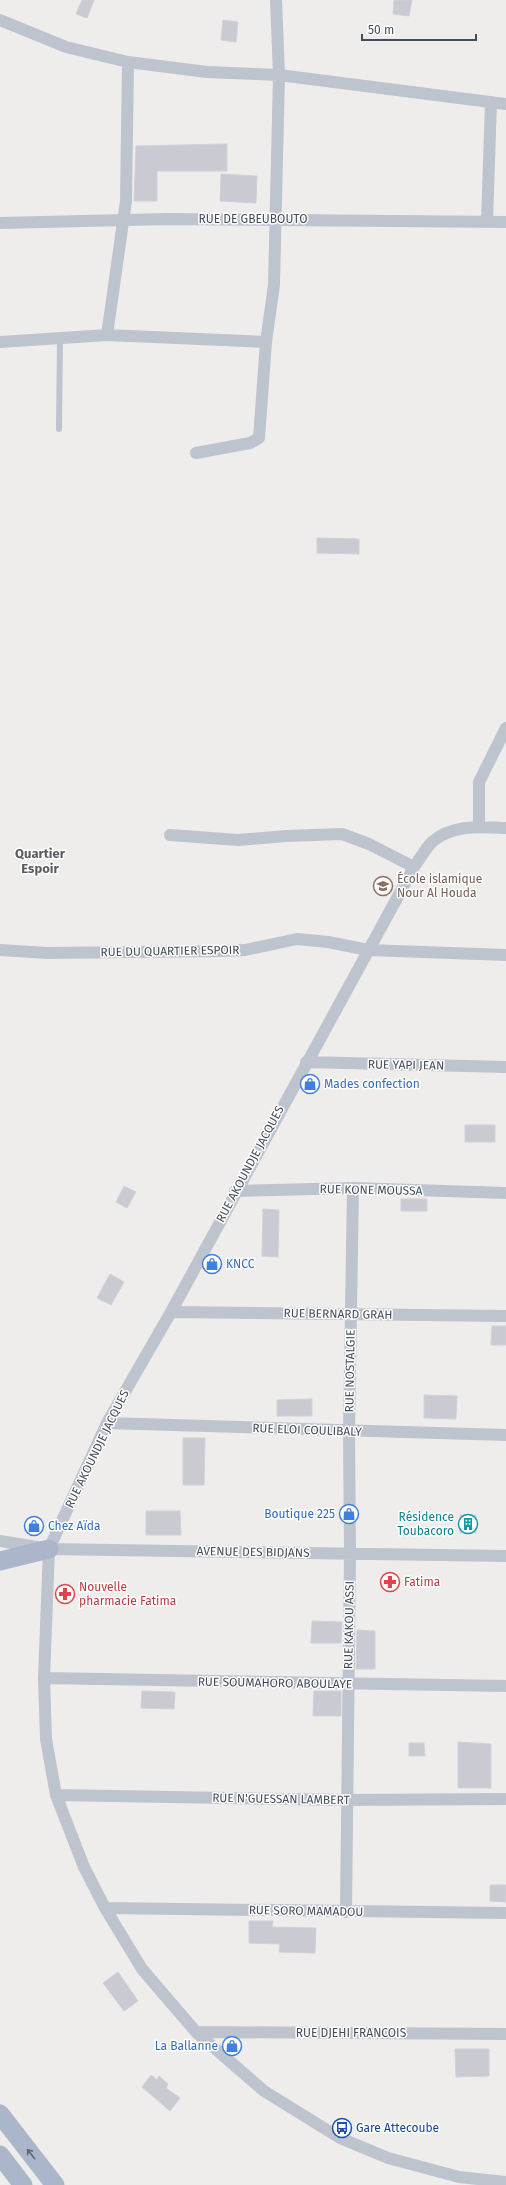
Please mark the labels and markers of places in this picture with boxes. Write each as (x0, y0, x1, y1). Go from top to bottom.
place label: École islamique Nour Al Houda (397, 871, 482, 900)
school or university icon: École islamique Nour Al Houda (372, 875, 394, 897)
shop icon: Mades confection (299, 1073, 321, 1095)
place label: Mades confection (324, 1077, 420, 1091)
shop icon: KNCC (201, 1253, 223, 1275)
place label: KNCC (226, 1257, 255, 1271)
shop icon: Boutique 225 (338, 1503, 360, 1525)
place label: Boutique 225 (264, 1507, 335, 1521)
place label: Résidence Toubacoro (397, 1510, 454, 1538)
building icon: Résidence Toubacoro (457, 1513, 479, 1535)
shop icon: Chez Aïda (23, 1515, 45, 1537)
place label: Chez Aïda (48, 1519, 100, 1533)
pharmacy icon: Fatima (379, 1571, 401, 1593)
place label: Fatima (404, 1575, 440, 1589)
place label: Nouvelle pharmacie Fatima (79, 1580, 176, 1608)
pharmacy icon: Nouvelle pharmacie Fatima (54, 1583, 76, 1605)
shop icon: La Ballanne (221, 2035, 243, 2057)
place label: La Ballanne (155, 2039, 218, 2053)
bus stop icon: Gare Attecoube (331, 2117, 353, 2139)
place label: Gare Attecoube (356, 2121, 439, 2135)

